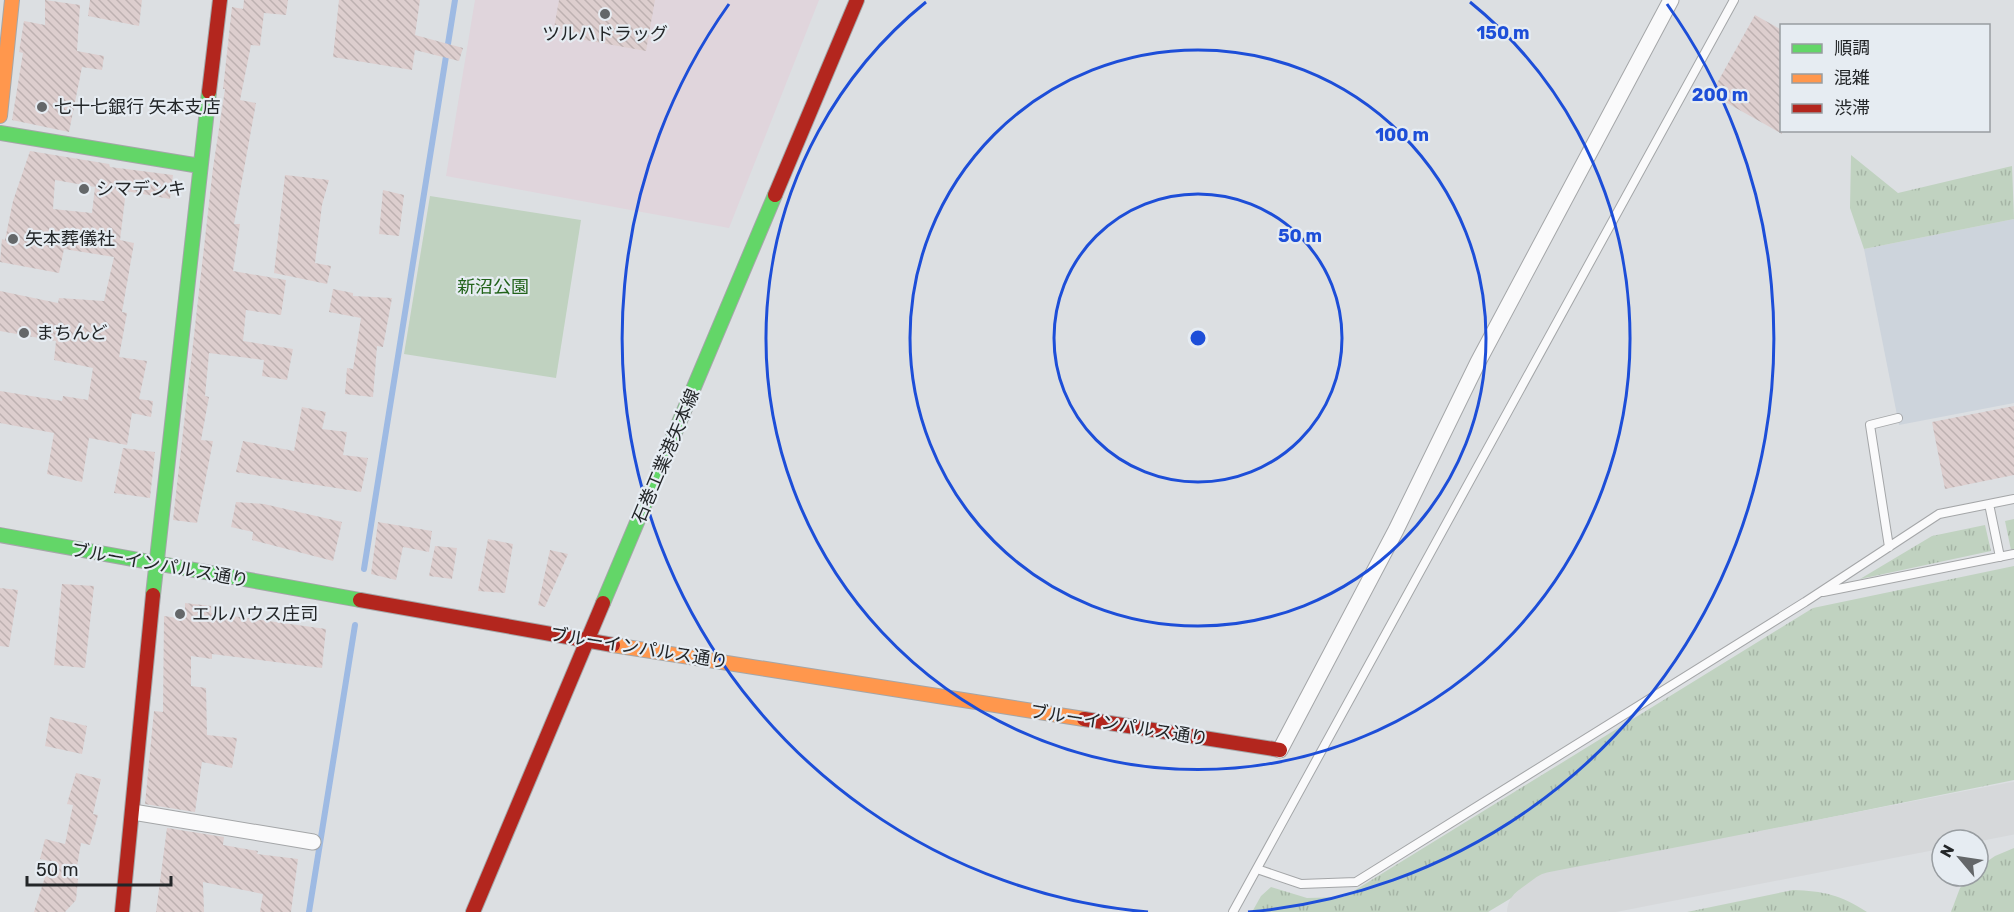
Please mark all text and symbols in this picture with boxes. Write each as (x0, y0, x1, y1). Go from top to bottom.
marker: ツルハドラッグ (598, 7, 612, 21)
text: 150 m (1476, 22, 1530, 44)
place label: ツルハドラッグ (542, 23, 668, 45)
legend (1780, 24, 1990, 132)
text: 順調 (1834, 37, 1870, 59)
text: 混雑 (1834, 67, 1870, 89)
text: 200 m (1692, 84, 1748, 106)
place label: 七十七銀行 矢本支店 (54, 96, 220, 118)
text: 渋滞 (1834, 97, 1870, 119)
marker: 七十七銀行 矢本支店 (35, 100, 49, 114)
text: 100 m (1375, 124, 1429, 146)
place label: シマデンキ (96, 178, 186, 200)
marker: シマデンキ (77, 182, 91, 196)
text: 50 m (1278, 225, 1322, 247)
place label: 矢本葬儀社 (25, 228, 115, 250)
marker: 矢本葬儀社 (6, 232, 20, 246)
park label: 新沼公園 (457, 276, 529, 298)
place label: まちんど (36, 322, 107, 344)
marker: まちんど (17, 326, 31, 340)
centre of rings (1188, 328, 1208, 348)
street label: 石巻工業港矢本線 (628, 385, 704, 527)
street label: ブルーインパルス通り (69, 539, 251, 591)
place label: エルハウス庄司 (192, 603, 318, 625)
marker: エルハウス庄司 (173, 607, 187, 621)
street label: ブルーインパルス通り (548, 623, 730, 673)
street label: ブルーインパルス通り (1028, 700, 1210, 750)
north arrow (1930, 828, 1990, 888)
text: N (1936, 841, 1958, 861)
scale bar (27, 849, 171, 887)
text: 50 m (36, 859, 79, 881)

